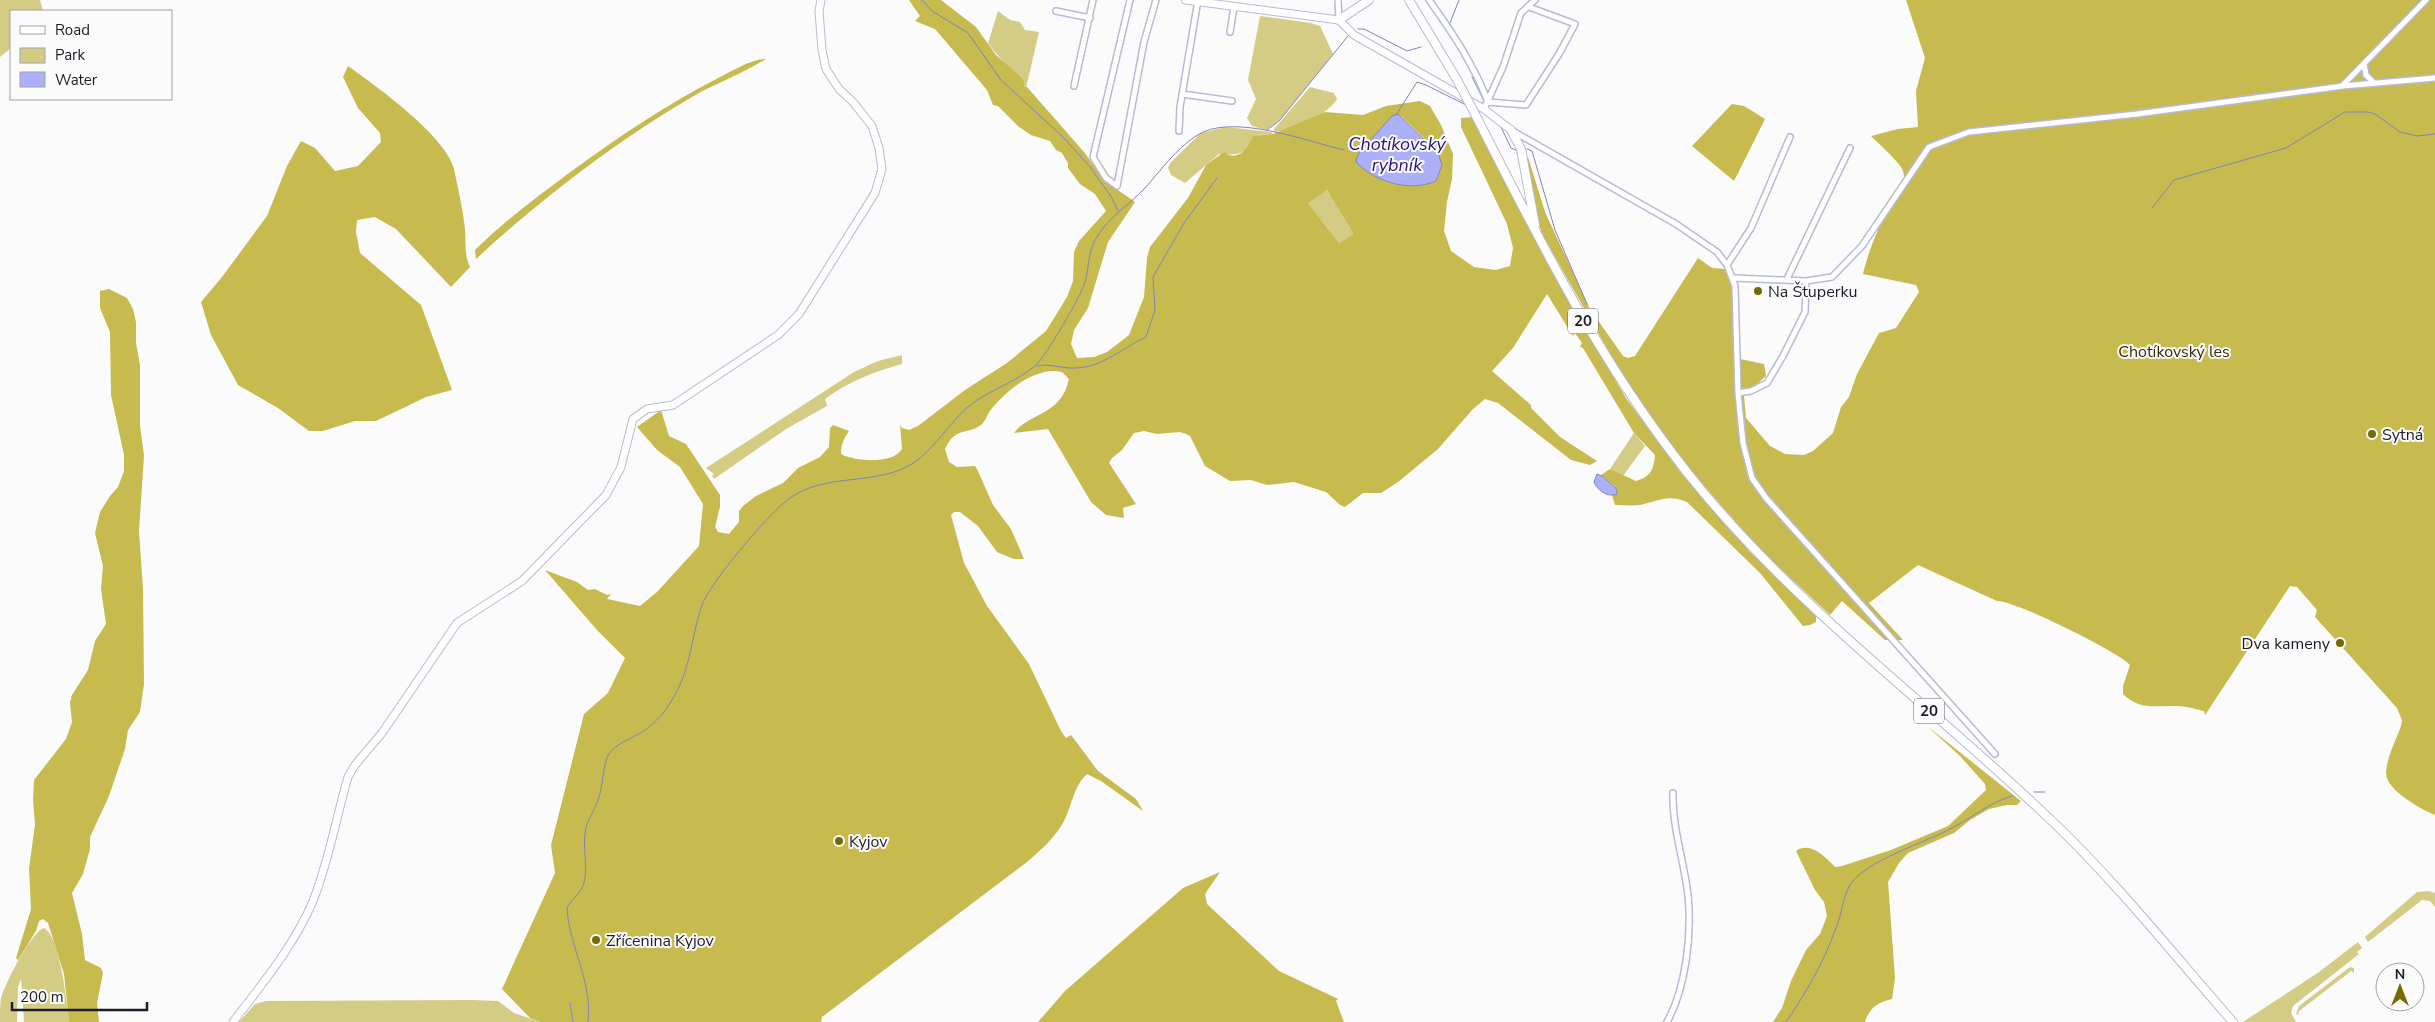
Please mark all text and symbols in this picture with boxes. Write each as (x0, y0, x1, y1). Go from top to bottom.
legend (10, 10, 172, 100)
text: Road (55, 20, 90, 40)
text: Park (55, 45, 85, 65)
text: Water (55, 70, 98, 90)
water label: Chotíkovský rybník (1348, 132, 1446, 177)
place label: Na Štuperku (1768, 281, 1857, 303)
marker: Na Štuperku (1752, 285, 1764, 297)
road number: 20 (1568, 308, 1598, 334)
park label: Chotíkovský les (2118, 341, 2230, 363)
place label: Sytná (2382, 424, 2423, 446)
marker: Sytná (2366, 428, 2378, 440)
place label: Dva kameny (2242, 633, 2331, 655)
marker: Dva kameny (2334, 637, 2346, 649)
road number: 20 (1914, 698, 1944, 724)
place label: Kyjov (849, 831, 888, 853)
marker: Kyjov (833, 835, 845, 847)
place label: Zřícenina Kyjov (606, 930, 714, 952)
marker: Zřícenina Kyjov (590, 934, 602, 946)
north arrow (2375, 962, 2425, 1012)
text: N (2395, 965, 2405, 984)
scale bar (12, 980, 148, 1012)
text: 200 m (20, 987, 64, 1007)

